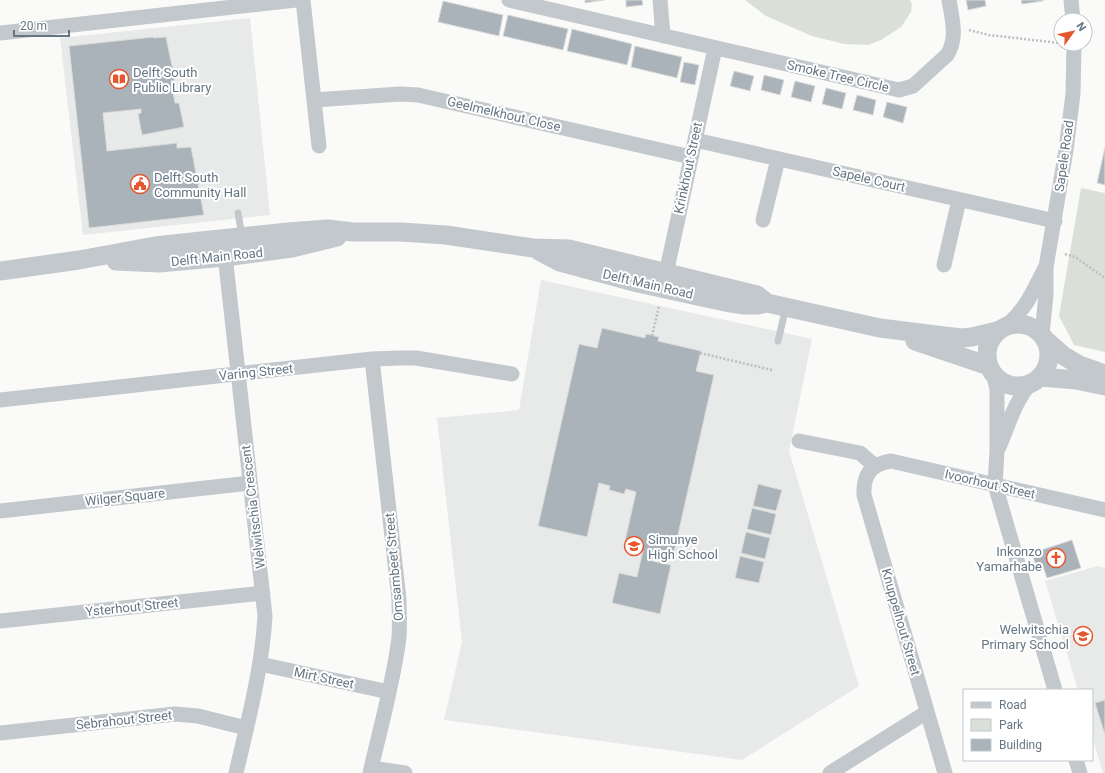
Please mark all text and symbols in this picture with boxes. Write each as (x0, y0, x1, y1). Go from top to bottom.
scale bar (14, 12, 69, 38)
north arrow (1053, 12, 1093, 52)
text: 20 m (20, 19, 47, 33)
text: N (1073, 20, 1089, 34)
street label: Smoke Tree Circle (786, 57, 891, 95)
place label: Delft South Public Library (133, 65, 211, 95)
library icon: Delft South Public Library (108, 68, 130, 90)
street label: Geelmelkhout Close (446, 94, 562, 134)
street label: Sapele Road (1052, 119, 1076, 193)
street label: Krinkhout Street (671, 121, 705, 215)
street label: Sapele Court (831, 163, 907, 195)
place label: Delft South Community Hall (154, 170, 246, 200)
public building icon: Delft South Community Hall (129, 173, 151, 195)
street label: Delft Main Road (170, 245, 264, 269)
street label: Delft Main Road (601, 266, 695, 302)
street label: Varing Street (218, 361, 294, 383)
street label: Welwitschia Crescent (238, 444, 268, 570)
street label: Ivoorhout Street (943, 466, 1037, 502)
street label: Wilger Square (84, 485, 166, 509)
street label: Omsambeet Street (382, 512, 406, 622)
place label: Simunye High School (648, 532, 718, 562)
school or university icon: Simunye High School (623, 535, 645, 557)
place label: Inkonzo Yamarhabe (976, 544, 1042, 574)
church icon: Inkonzo Yamarhabe (1045, 547, 1067, 569)
street label: Knuppelhout Street (879, 567, 923, 677)
street label: Ysterhout Street (85, 595, 179, 619)
place label: Welwitschia Primary School (981, 622, 1069, 652)
school or university icon: Welwitschia Primary School (1072, 625, 1094, 647)
street label: Mirt Street (293, 664, 355, 692)
legend (963, 689, 1093, 761)
text: Road (999, 698, 1027, 712)
street label: Sebrahout Street (75, 707, 173, 733)
text: Park (999, 718, 1024, 732)
text: Building (999, 738, 1042, 752)

